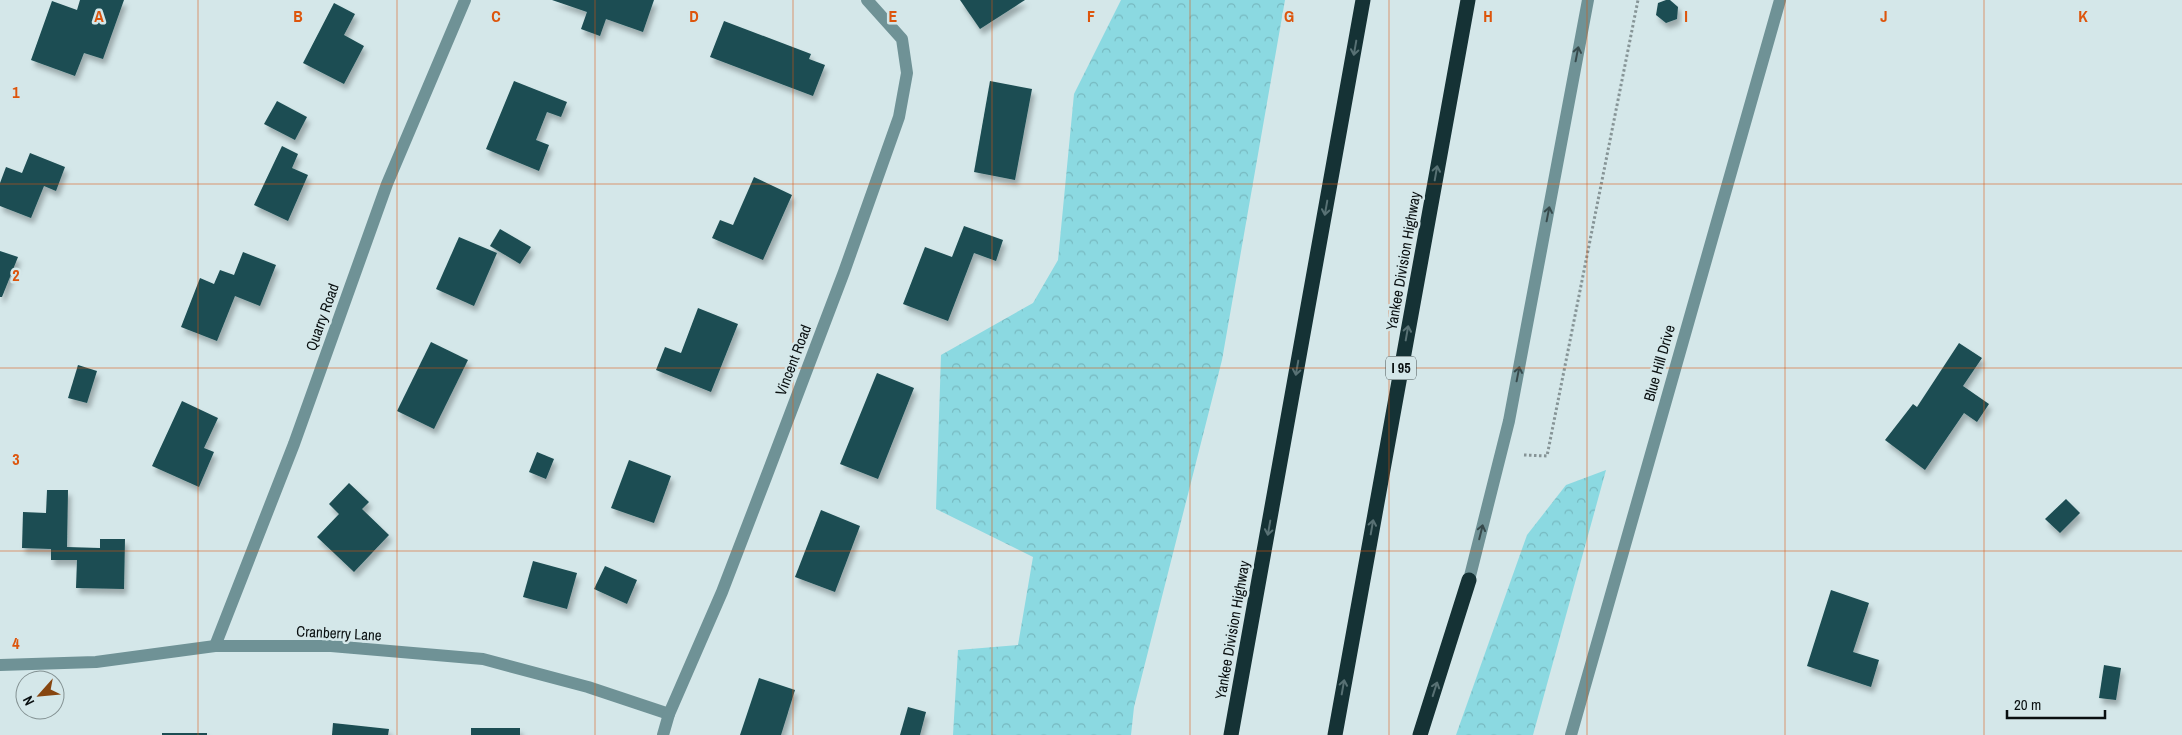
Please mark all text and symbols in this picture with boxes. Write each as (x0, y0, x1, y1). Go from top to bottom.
text: A (94, 5, 104, 27)
text: B (293, 5, 303, 27)
text: C (491, 5, 501, 27)
text: D (689, 5, 699, 27)
text: E (889, 5, 898, 27)
text: F (1087, 5, 1095, 27)
text: G (1284, 5, 1294, 27)
text: H (1483, 5, 1493, 27)
text: I (1684, 5, 1688, 27)
text: J (1880, 5, 1888, 27)
text: K (2078, 5, 2088, 27)
one-way arrow (1349, 40, 1359, 56)
one-way arrow (1573, 47, 1583, 63)
text: 1 (12, 81, 20, 103)
one-way arrow (1432, 165, 1442, 181)
street label: Yankee Division Highway (1380, 189, 1426, 332)
one-way arrow (1321, 200, 1330, 216)
one-way arrow (1543, 207, 1553, 223)
text: 2 (12, 264, 20, 286)
street label: Quarry Road (300, 280, 344, 354)
street label: Vincent Road (770, 322, 816, 398)
street label: Blue Hill Drive (1638, 322, 1680, 404)
one-way arrow (1403, 325, 1413, 341)
road number: I 95 (1386, 356, 1416, 379)
one-way arrow (1292, 359, 1302, 375)
one-way arrow (1514, 366, 1523, 382)
text: 3 (12, 448, 20, 470)
one-way arrow (1263, 519, 1273, 535)
one-way arrow (1368, 520, 1378, 536)
one-way arrow (1477, 525, 1486, 541)
street label: Yankee Division Highway (1209, 558, 1255, 701)
street label: Cranberry Lane (296, 620, 382, 646)
text: 4 (12, 632, 20, 654)
north arrow (15, 670, 65, 720)
one-way arrow (1339, 679, 1349, 695)
one-way arrow (1431, 681, 1440, 697)
scale bar (2007, 688, 2104, 720)
text: N (19, 693, 38, 709)
text: 20 m (2014, 694, 2041, 715)

